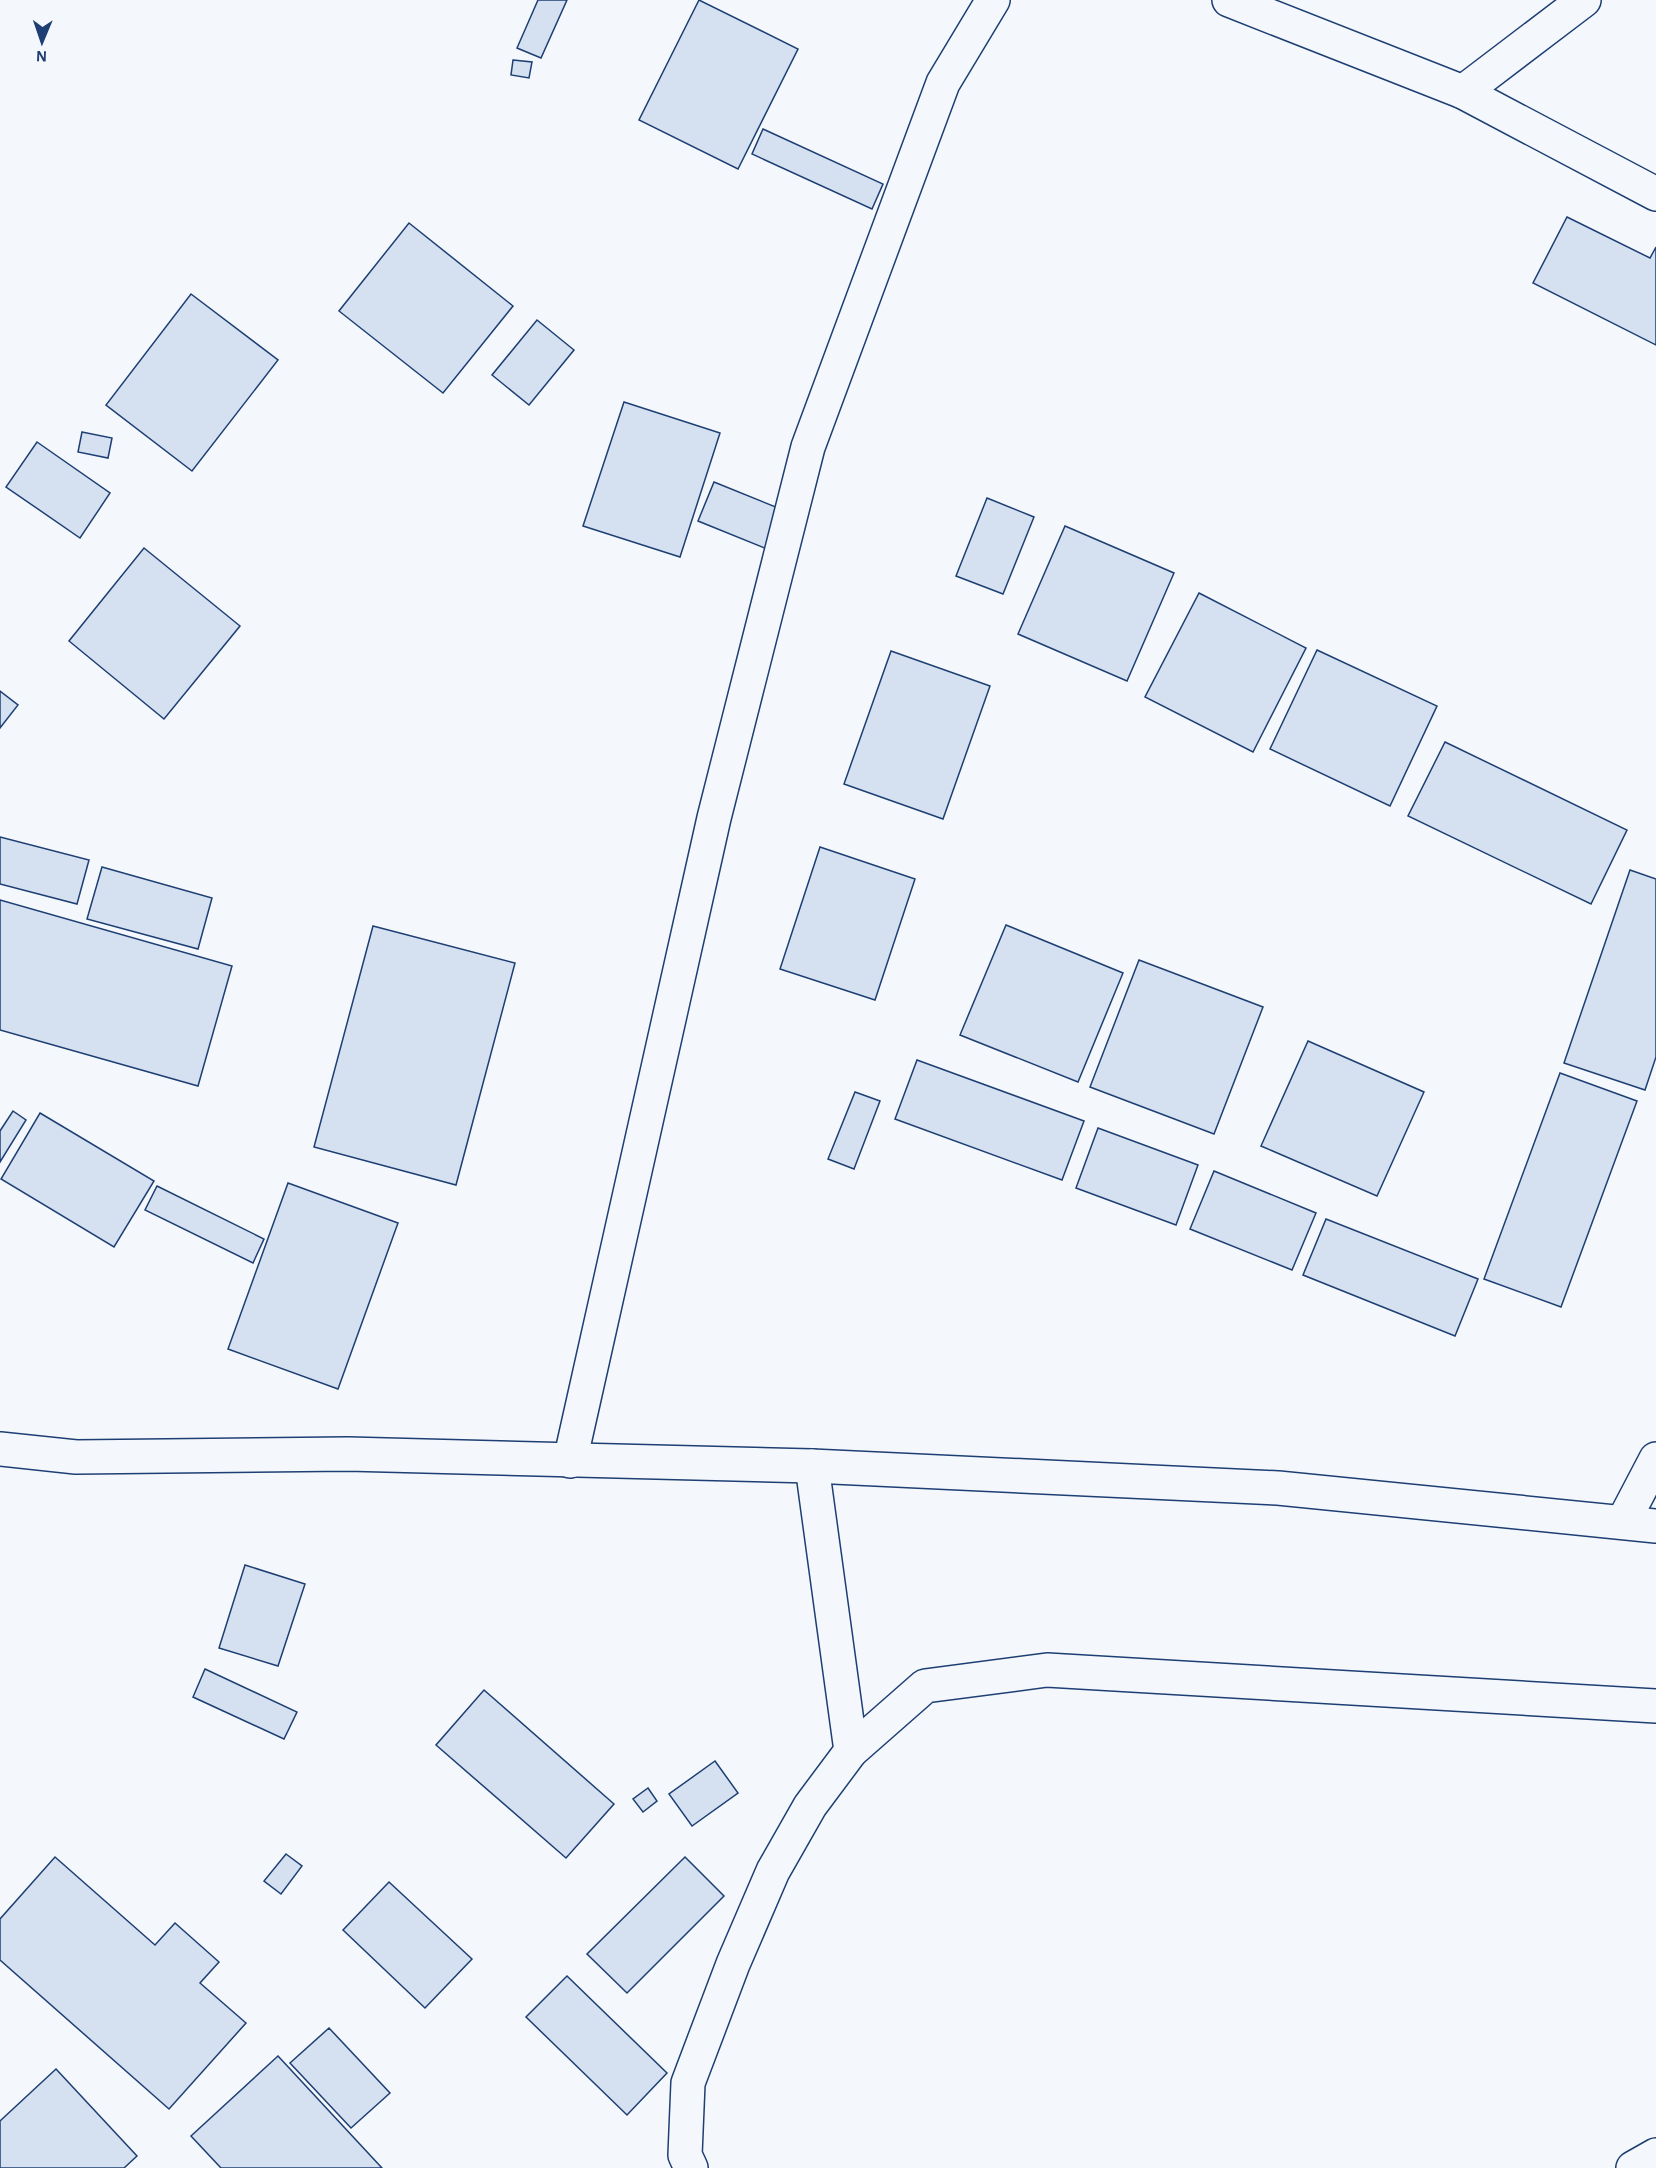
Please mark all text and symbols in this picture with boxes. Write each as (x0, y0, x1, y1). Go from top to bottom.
north arrow (12, 12, 72, 72)
text: N (36, 48, 47, 64)

